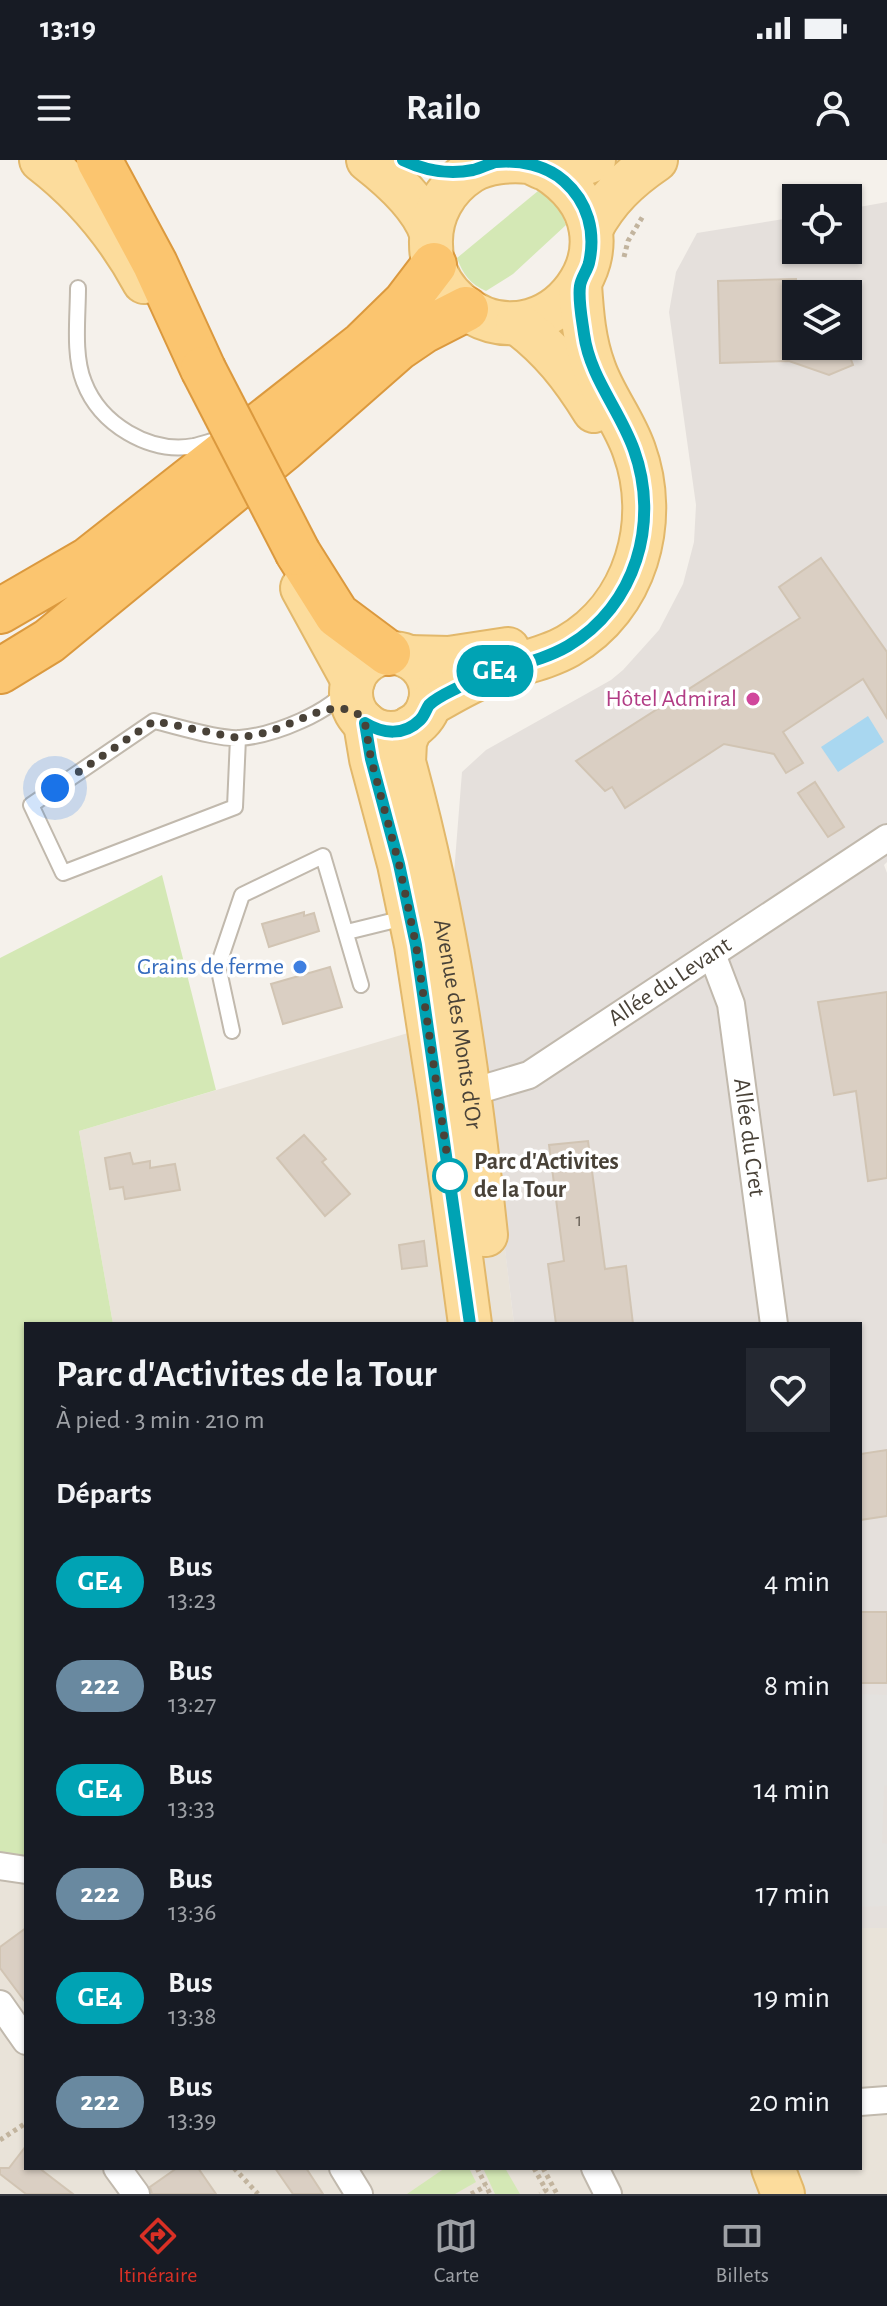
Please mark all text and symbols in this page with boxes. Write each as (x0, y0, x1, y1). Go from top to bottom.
text: 13:19 (40, 13, 96, 43)
icon: menu (32, 86, 76, 130)
icon: person (811, 86, 855, 130)
text: Railo (406, 90, 481, 126)
map controls (782, 184, 862, 360)
button: locate (782, 184, 862, 264)
button: layers (782, 280, 862, 360)
line badge: GE4 (449, 645, 541, 697)
text: GE4 (472, 657, 518, 685)
place label: Hôtel Admiral (606, 687, 737, 711)
marker: Hôtel Admiral (744, 690, 762, 708)
your location (35, 768, 75, 808)
street label: Avenue des Monts d'Or (429, 917, 486, 1131)
street label: Allée du Levant (604, 932, 736, 1031)
place label: Grains de ferme (137, 955, 284, 979)
marker: Grains de ferme (291, 958, 309, 976)
street label: Allée du Cret (729, 1077, 769, 1198)
place label: Parc d'Activites de la Tour (474, 1150, 619, 1202)
marker: Parc d'Activites de la Tour (433, 1159, 467, 1193)
house number: 1 (576, 1210, 582, 1230)
button: heart (746, 1348, 830, 1432)
text: Parc d'Activites de la Tour (56, 1356, 437, 1394)
text: À pied · 3 min · 210 m (56, 1407, 264, 1433)
text: Départs (56, 1479, 152, 1509)
text: Bus (168, 1552, 213, 1582)
text: 4 min (764, 1567, 830, 1597)
text: GE4 (77, 1568, 123, 1596)
text: 13:23 (168, 1587, 216, 1613)
text: Bus (168, 1656, 213, 1686)
text: 8 min (764, 1671, 830, 1701)
text: 222 (80, 1672, 120, 1700)
text: 13:27 (168, 1691, 216, 1717)
text: Bus (168, 1760, 213, 1790)
text: 14 min (754, 1775, 830, 1805)
text: GE4 (77, 1776, 123, 1804)
text: 13:33 (168, 1795, 215, 1821)
text: Bus (168, 1864, 213, 1894)
text: 17 min (755, 1879, 830, 1909)
text: 222 (80, 1880, 120, 1908)
text: 13:36 (168, 1899, 217, 1925)
text: Bus (168, 1968, 213, 1998)
text: 19 min (754, 1983, 830, 2013)
text: GE4 (77, 1984, 123, 2012)
text: 13:38 (168, 2003, 217, 2029)
text: Bus (168, 2072, 213, 2102)
text: 20 min (749, 2087, 830, 2117)
text: 222 (80, 2088, 120, 2116)
text: 13:39 (168, 2107, 217, 2133)
tab: Itinéraire (118, 2214, 197, 2288)
tab: Carte (434, 2214, 479, 2288)
tab: Billets (715, 2214, 769, 2288)

